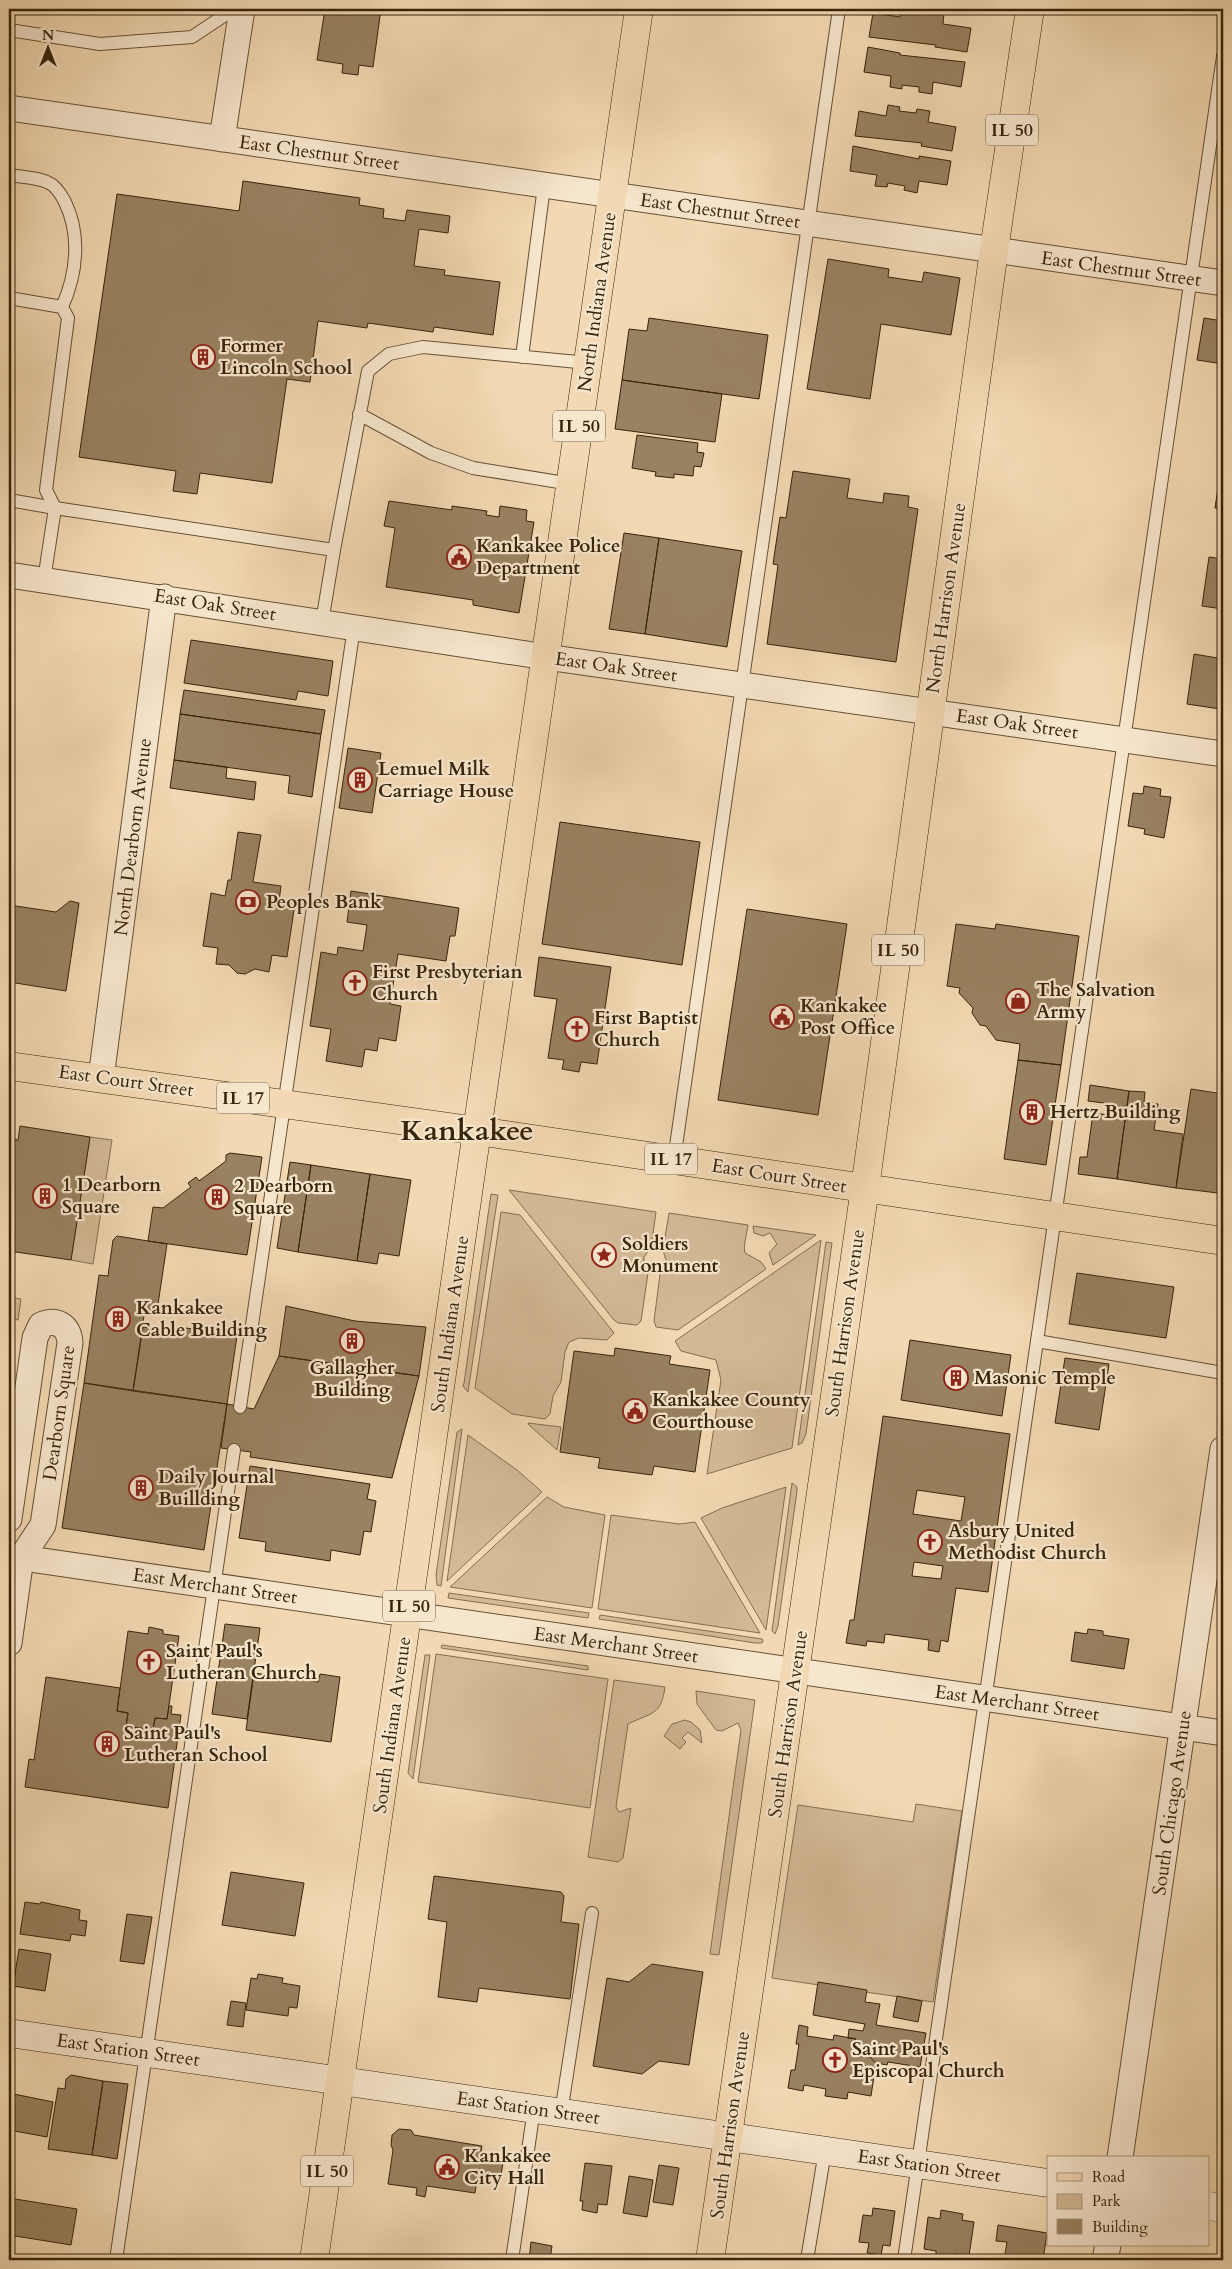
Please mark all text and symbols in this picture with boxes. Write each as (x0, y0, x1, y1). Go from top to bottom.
north arrow (22, 22, 72, 72)
text: N (42, 26, 54, 45)
road number: IL 50 (986, 114, 1038, 146)
street label: East Chestnut Street (237, 129, 401, 177)
street label: East Chestnut Street (638, 187, 802, 235)
street label: North Indiana Avenue (571, 210, 623, 394)
street label: East Chestnut Street (1039, 245, 1203, 293)
place label: Former Lincoln School (220, 333, 353, 381)
building icon: Former Lincoln School (190, 344, 216, 370)
road number: IL 50 (553, 411, 605, 442)
street label: North Harrison Avenue (920, 501, 972, 695)
place label: Kankakee Police Department (476, 533, 620, 581)
public building icon: Kankakee Police Department (446, 544, 472, 570)
street label: East Oak Street (152, 583, 278, 627)
street label: East Oak Street (553, 646, 679, 688)
street label: East Oak Street (954, 703, 1080, 745)
street label: North Dearborn Avenue (108, 737, 158, 937)
place label: Lemuel Milk Carriage House (378, 756, 514, 804)
building icon: Lemuel Milk Carriage House (347, 767, 373, 793)
bank icon: Peoples Bank (235, 889, 261, 915)
place label: Peoples Bank (266, 889, 382, 915)
road number: IL 50 (872, 934, 924, 966)
place label: First Presbyterian Church (372, 959, 524, 1007)
church icon: First Presbyterian Church (342, 970, 368, 996)
place label: The Salvation Army (1036, 977, 1156, 1025)
shop icon: The Salvation Army (1005, 988, 1031, 1014)
place label: Kankakee Post Office (800, 993, 895, 1041)
public building icon: Kankakee Post Office (769, 1004, 795, 1030)
place label: First Baptist Church (594, 1005, 698, 1053)
church icon: First Baptist Church (564, 1016, 590, 1042)
street label: East Court Street (57, 1059, 195, 1103)
road number: IL 17 (217, 1082, 269, 1114)
building icon: Hertz Building (1019, 1099, 1045, 1125)
place label: Hertz Building (1050, 1099, 1181, 1125)
district label: Kankakee (400, 1111, 534, 1151)
road number: IL 17 (645, 1144, 697, 1174)
street label: East Court Street (710, 1152, 848, 1200)
place label: 1 Dearborn Square (62, 1172, 162, 1220)
place label: 2 Dearborn Square (234, 1173, 334, 1221)
building icon: 1 Dearborn Square (32, 1183, 58, 1209)
building icon: 2 Dearborn Square (204, 1184, 230, 1210)
street label: South Harrison Avenue (819, 1228, 871, 1418)
place label: Soldiers Monument (622, 1231, 718, 1279)
street label: South Indiana Avenue (425, 1234, 475, 1414)
place icon: Soldiers Monument (591, 1242, 617, 1268)
place label: Kankakee Cable Building (136, 1295, 267, 1343)
building icon: Kankakee Cable Building (105, 1306, 131, 1332)
building icon: Gallagher Building (339, 1328, 365, 1354)
street label: Dearborn Square (37, 1344, 81, 1482)
place label: Gallagher Building (310, 1355, 395, 1403)
building icon: Masonic Temple (943, 1365, 969, 1391)
place label: Masonic Temple (974, 1365, 1116, 1391)
place label: Kankakee County Courthouse (652, 1387, 811, 1435)
public building icon: Kankakee County Courthouse (622, 1398, 648, 1424)
place label: Daily Journal Buillding (158, 1464, 275, 1512)
building icon: Daily Journal Buillding (128, 1475, 154, 1501)
place label: Asbury United Methodist Church (948, 1518, 1107, 1566)
church icon: Asbury United Methodist Church (917, 1529, 943, 1555)
street label: East Merchant Street (131, 1562, 299, 1610)
road number: IL 50 (383, 1590, 435, 1622)
street label: East Merchant Street (532, 1621, 700, 1669)
street label: South Harrison Avenue (762, 1629, 814, 1819)
street label: South Indiana Avenue (367, 1635, 417, 1815)
place label: Saint Paul's Lutheran Church (166, 1638, 317, 1686)
church icon: Saint Paul's Lutheran Church (136, 1649, 162, 1675)
street label: East Merchant Street (933, 1679, 1101, 1727)
street label: South Chicago Avenue (1146, 1709, 1198, 1897)
place label: Saint Paul's Lutheran School (124, 1720, 268, 1768)
building icon: Saint Paul's Lutheran School (94, 1731, 120, 1757)
street label: East Station Street (55, 2027, 201, 2073)
street label: South Harrison Avenue (704, 2030, 756, 2220)
place label: Saint Paul's Episcopal Church (852, 2036, 1005, 2084)
church icon: Saint Paul's Episcopal Church (822, 2047, 848, 2073)
street label: East Station Street (455, 2085, 601, 2131)
place label: Kankakee City Hall (464, 2143, 551, 2191)
street label: East Station Street (856, 2143, 1002, 2189)
public building icon: Kankakee City Hall (434, 2154, 460, 2180)
road number: IL 50 (301, 2156, 353, 2186)
legend (1047, 2156, 1210, 2246)
text: Road (1092, 2167, 1125, 2187)
text: Park (1092, 2191, 1121, 2211)
text: Building (1092, 2217, 1148, 2237)

